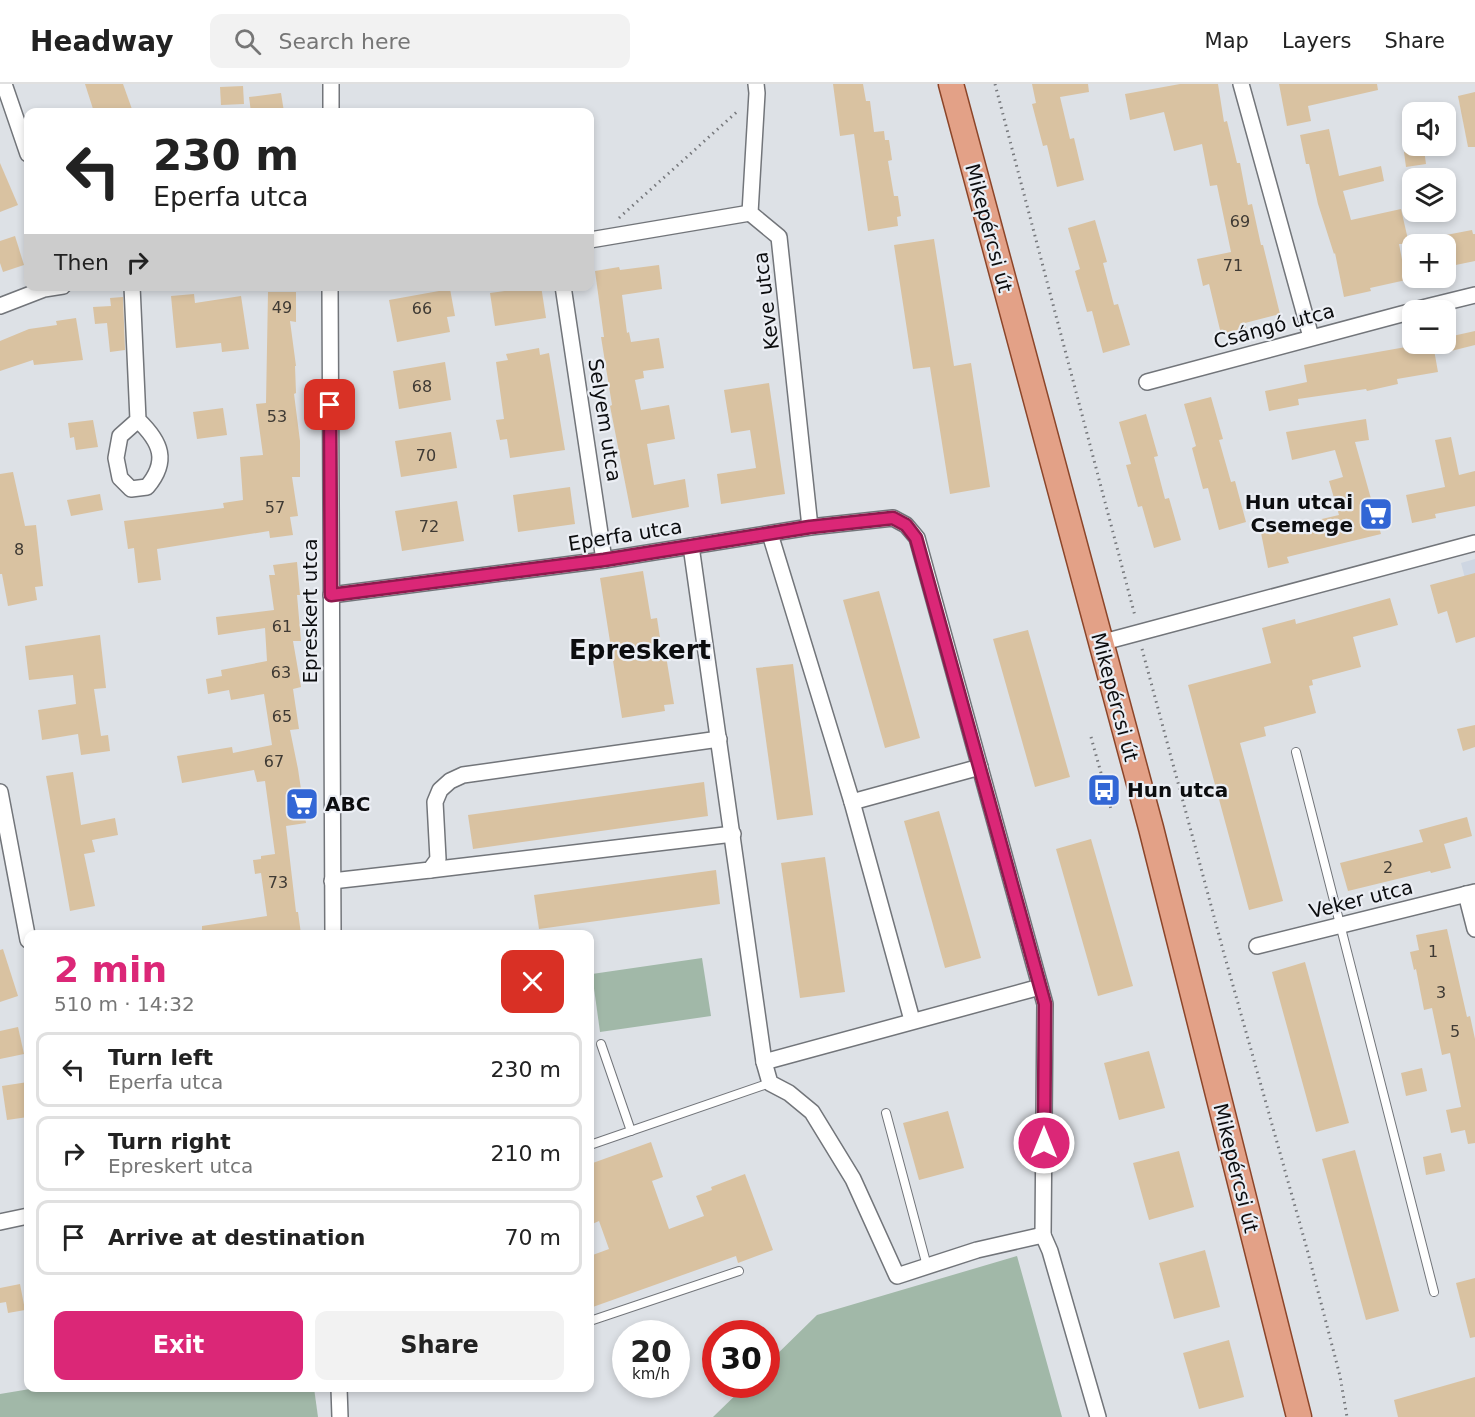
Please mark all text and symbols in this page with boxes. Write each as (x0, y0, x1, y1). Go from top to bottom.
search box (210, 14, 630, 68)
text: Headway (30, 25, 174, 58)
icon: search (231, 25, 264, 58)
text: Search here (279, 29, 411, 54)
text: Map (1205, 29, 1249, 53)
text: Layers (1282, 29, 1351, 53)
text: Share (1384, 29, 1445, 53)
map controls (1402, 102, 1456, 354)
button: sound (1402, 102, 1456, 156)
text: 230 m (153, 131, 299, 180)
icon: left (54, 132, 132, 210)
street label: Mikepércsi út (960, 161, 1018, 295)
button: layers (1402, 168, 1456, 222)
text: Eperfa utca (153, 181, 309, 212)
house number: 69 (1230, 212, 1250, 231)
button: + (1402, 234, 1456, 288)
icon: right (121, 246, 154, 279)
text: Then (54, 250, 109, 275)
street label: Keve utca (748, 251, 784, 351)
house number: 71 (1223, 256, 1243, 275)
house number: 49 (272, 298, 292, 317)
street label: Csángó utca (1211, 298, 1337, 354)
house number: 66 (412, 299, 432, 318)
button: − (1402, 300, 1456, 354)
street label: Selyem utca (583, 357, 627, 483)
house number: 68 (412, 377, 432, 396)
pin (304, 379, 355, 430)
icon: arrive (313, 388, 346, 421)
house number: 53 (267, 407, 287, 426)
house number: 70 (416, 446, 436, 465)
place label: Hun utcai Csemege (1245, 490, 1353, 537)
supermarket icon: Hun utcai Csemege (1358, 496, 1394, 532)
house number: 57 (265, 498, 285, 517)
street label: Eperfa utca (566, 514, 684, 556)
house number: 72 (419, 517, 439, 536)
street label: Epreskert utca (298, 538, 322, 684)
house number: 8 (14, 540, 24, 559)
house number: 61 (272, 617, 292, 636)
street label: Mikepércsi út (1086, 630, 1144, 764)
district label: Epreskert (569, 635, 711, 665)
house number: 63 (271, 663, 291, 682)
house number: 65 (272, 707, 292, 726)
house number: 67 (264, 752, 284, 771)
bus stop icon: Hun utca (1086, 772, 1122, 808)
place label: Hun utca (1127, 778, 1228, 802)
supermarket icon: ABC (284, 786, 320, 822)
place label: ABC (325, 792, 370, 816)
house number: 2 (1383, 858, 1393, 877)
house number: 73 (268, 873, 288, 892)
street label: Veker utca (1307, 875, 1415, 923)
house number: 1 (1428, 942, 1438, 961)
text: 2 min (54, 949, 167, 990)
button: close (501, 950, 564, 1013)
house number: 3 (1436, 983, 1446, 1002)
text: 510 m · 14:32 (54, 992, 195, 1016)
house number: 5 (1450, 1022, 1460, 1041)
text: Turn left (108, 1045, 213, 1070)
icon: left (57, 1053, 90, 1086)
text: 230 m (491, 1057, 561, 1082)
text: Eperfa utca (108, 1070, 223, 1094)
street label: Mikepércsi út (1208, 1101, 1264, 1235)
position arrow (1012, 1111, 1076, 1175)
text: Turn right (108, 1129, 231, 1154)
icon: right (57, 1137, 90, 1170)
text: 210 m (491, 1141, 561, 1166)
text: Epreskert utca (108, 1154, 253, 1178)
icon: arrive (57, 1221, 90, 1254)
text: Arrive at destination (108, 1225, 365, 1250)
text: 70 m (505, 1225, 561, 1250)
button: Exit (54, 1311, 303, 1380)
button: Share (315, 1311, 564, 1380)
speed limit sign: 30 (702, 1320, 780, 1398)
text: 20 (630, 1334, 672, 1369)
text: km/h (632, 1365, 670, 1383)

